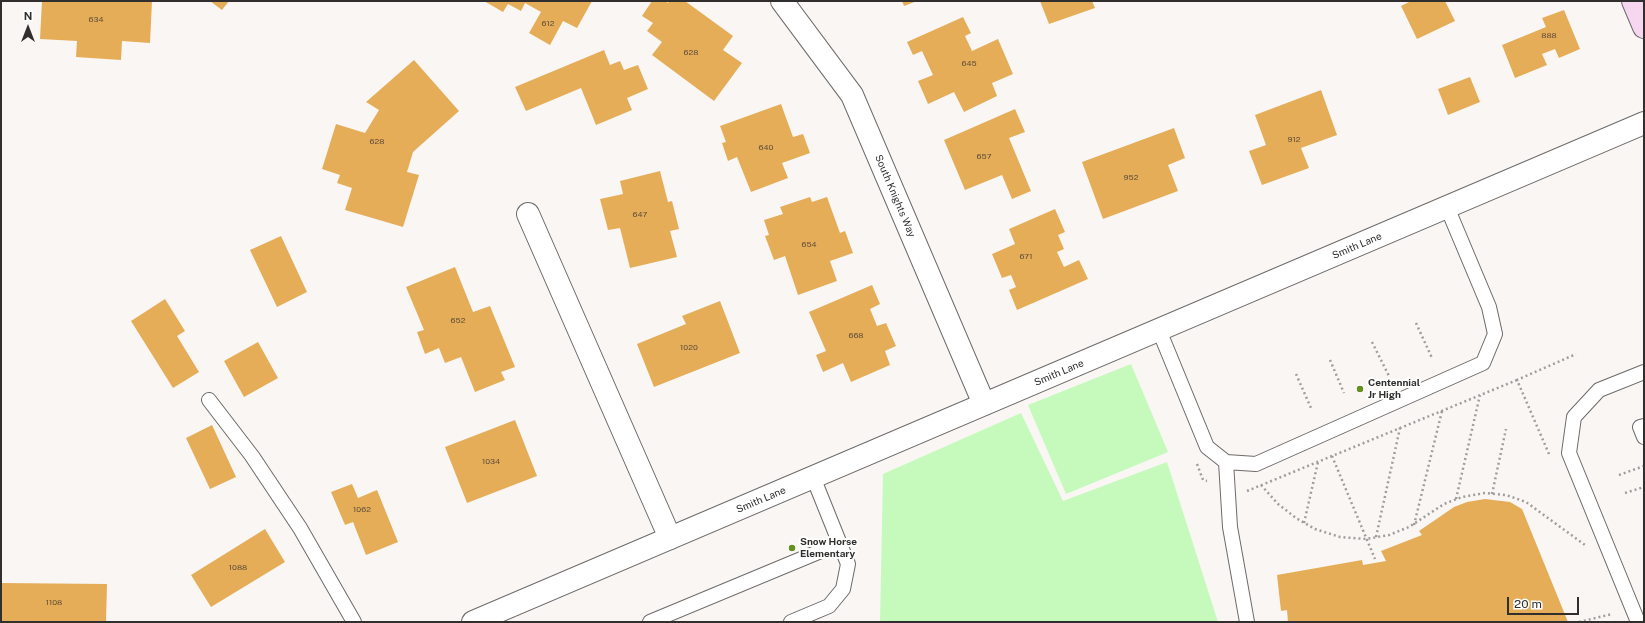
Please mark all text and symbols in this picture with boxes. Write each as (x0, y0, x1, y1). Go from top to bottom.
north arrow (8, 8, 48, 48)
text: N (24, 10, 32, 22)
house number: 634 (89, 15, 103, 25)
house number: 612 (541, 19, 555, 29)
house number: 888 (1541, 31, 1557, 41)
house number: 628 (684, 48, 698, 58)
house number: 645 (961, 59, 977, 69)
house number: 912 (1287, 135, 1301, 145)
house number: 628 (370, 137, 384, 147)
house number: 640 (759, 143, 773, 153)
house number: 657 (977, 152, 991, 162)
street label: South Knights Way (872, 153, 918, 239)
house number: 952 (1124, 173, 1138, 183)
house number: 647 (633, 210, 647, 220)
street label: Smith Lane (1330, 230, 1384, 262)
house number: 654 (801, 240, 817, 250)
house number: 671 (1019, 252, 1033, 262)
house number: 652 (451, 316, 465, 326)
house number: 668 (848, 331, 864, 341)
house number: 1020 (680, 343, 698, 353)
street label: Smith Lane (1032, 357, 1086, 389)
place label: Centennial Jr High (1368, 377, 1420, 400)
marker: Centennial Jr High (1355, 384, 1365, 394)
house number: 1034 (482, 457, 500, 467)
street label: Smith Lane (734, 484, 788, 516)
house number: 1062 (353, 505, 371, 515)
place label: Snow Horse Elementary (800, 536, 857, 560)
marker: Snow Horse Elementary (787, 543, 797, 553)
house number: 1088 (229, 563, 247, 573)
scale bar (1509, 589, 1581, 615)
text: 20 m (1514, 597, 1542, 611)
house number: 1108 (46, 598, 62, 608)

